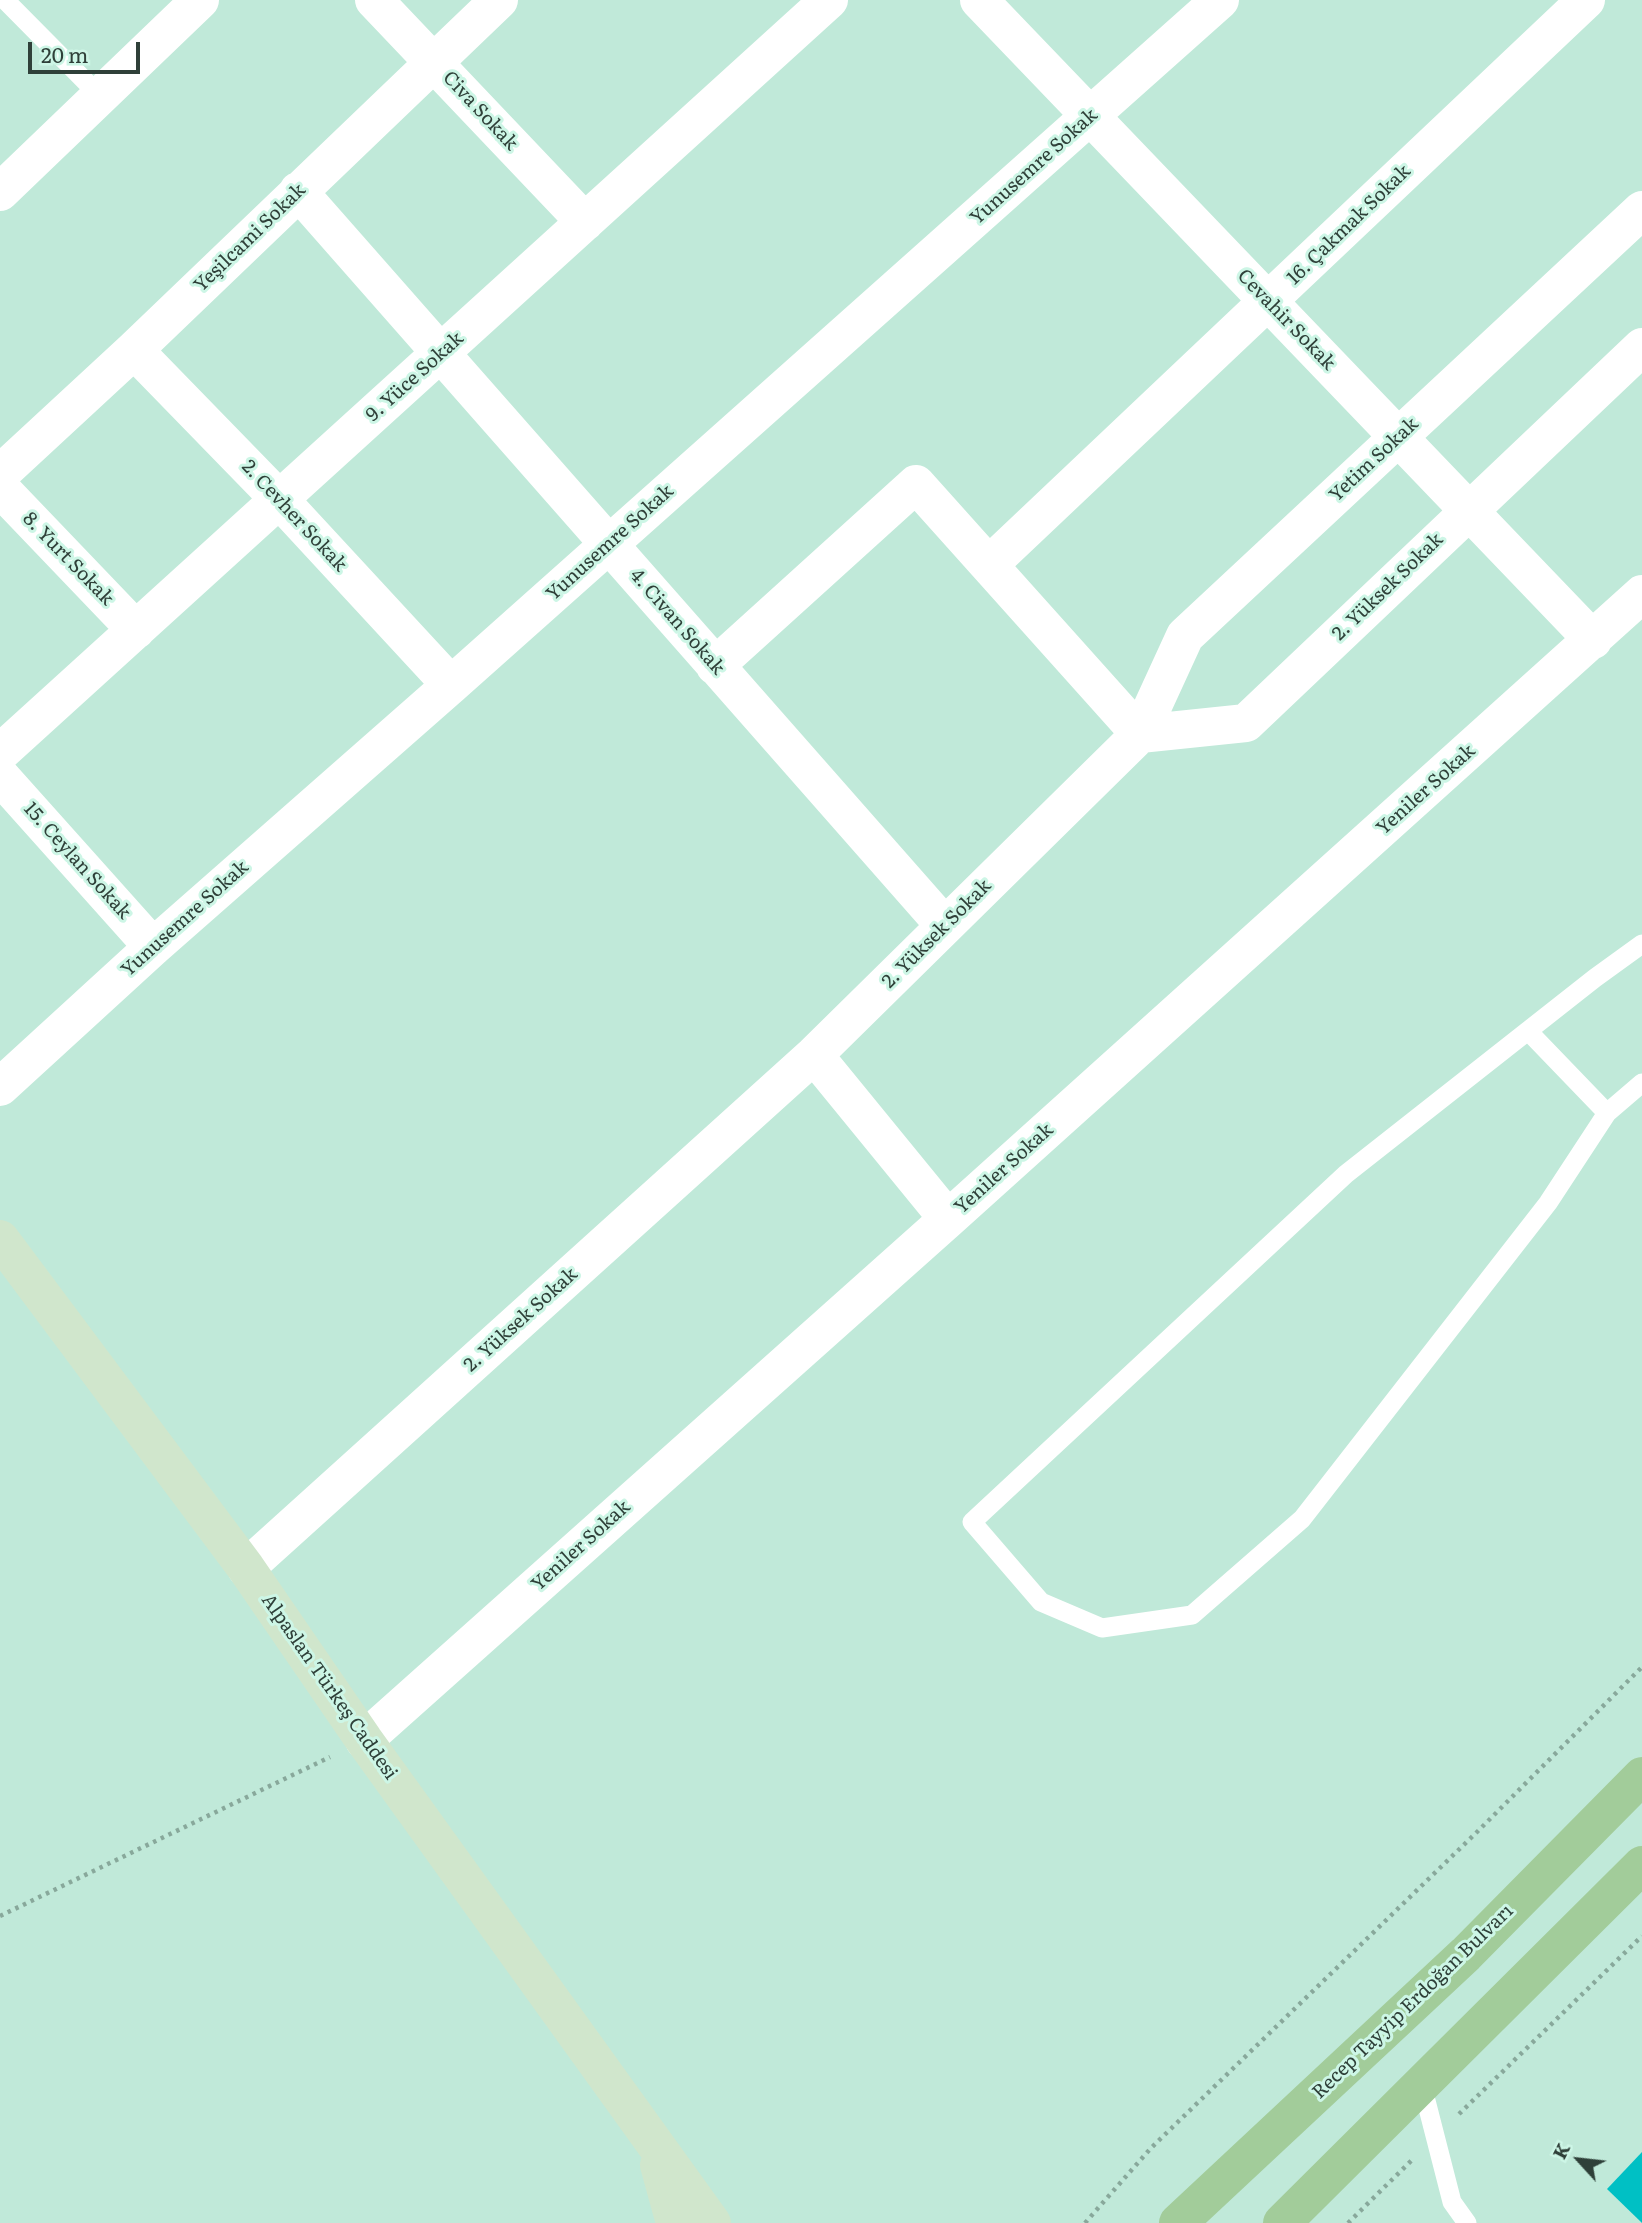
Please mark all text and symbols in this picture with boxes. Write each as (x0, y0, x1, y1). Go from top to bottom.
scale bar (32, 28, 144, 72)
text: 20 m (41, 38, 88, 69)
street label: Civa Sokak (438, 67, 522, 155)
street label: Yunusemre Sokak (966, 104, 1102, 230)
street label: 16. Çakmak Sokak (1283, 160, 1415, 290)
street label: Yeşilcami Sokak (190, 179, 310, 297)
street label: Cevahir Sokak (1232, 265, 1340, 375)
street label: 9. Yüce Sokak (362, 327, 468, 427)
street label: Yetim Sokak (1325, 413, 1423, 507)
street label: 2. Cevher Sokak (237, 456, 351, 576)
street label: Yunusemre Sokak (542, 480, 678, 606)
street label: 8. Yurt Sokak (18, 508, 118, 610)
street label: 2. Yüksek Sokak (1328, 529, 1448, 645)
street label: 4. Civan Sokak (625, 564, 729, 680)
street label: Yeniler Sokak (1372, 740, 1480, 840)
street label: 15. Ceylan Sokak (19, 798, 135, 924)
street label: Yunusemre Sokak (117, 856, 253, 982)
street label: 2. Yüksek Sokak (878, 875, 996, 993)
street label: Yeniler Sokak (950, 1119, 1058, 1219)
street label: 2. Yüksek Sokak (460, 1263, 582, 1377)
street label: Yeniler Sokak (527, 1496, 635, 1596)
street label: Alpaslan Türkeş Caddesi (256, 1590, 402, 1784)
street label: Recep Tayyip Erdoğan Bulvarı (1308, 1900, 1518, 2104)
north arrow (1544, 2125, 1614, 2195)
text: K (1544, 2137, 1576, 2163)

